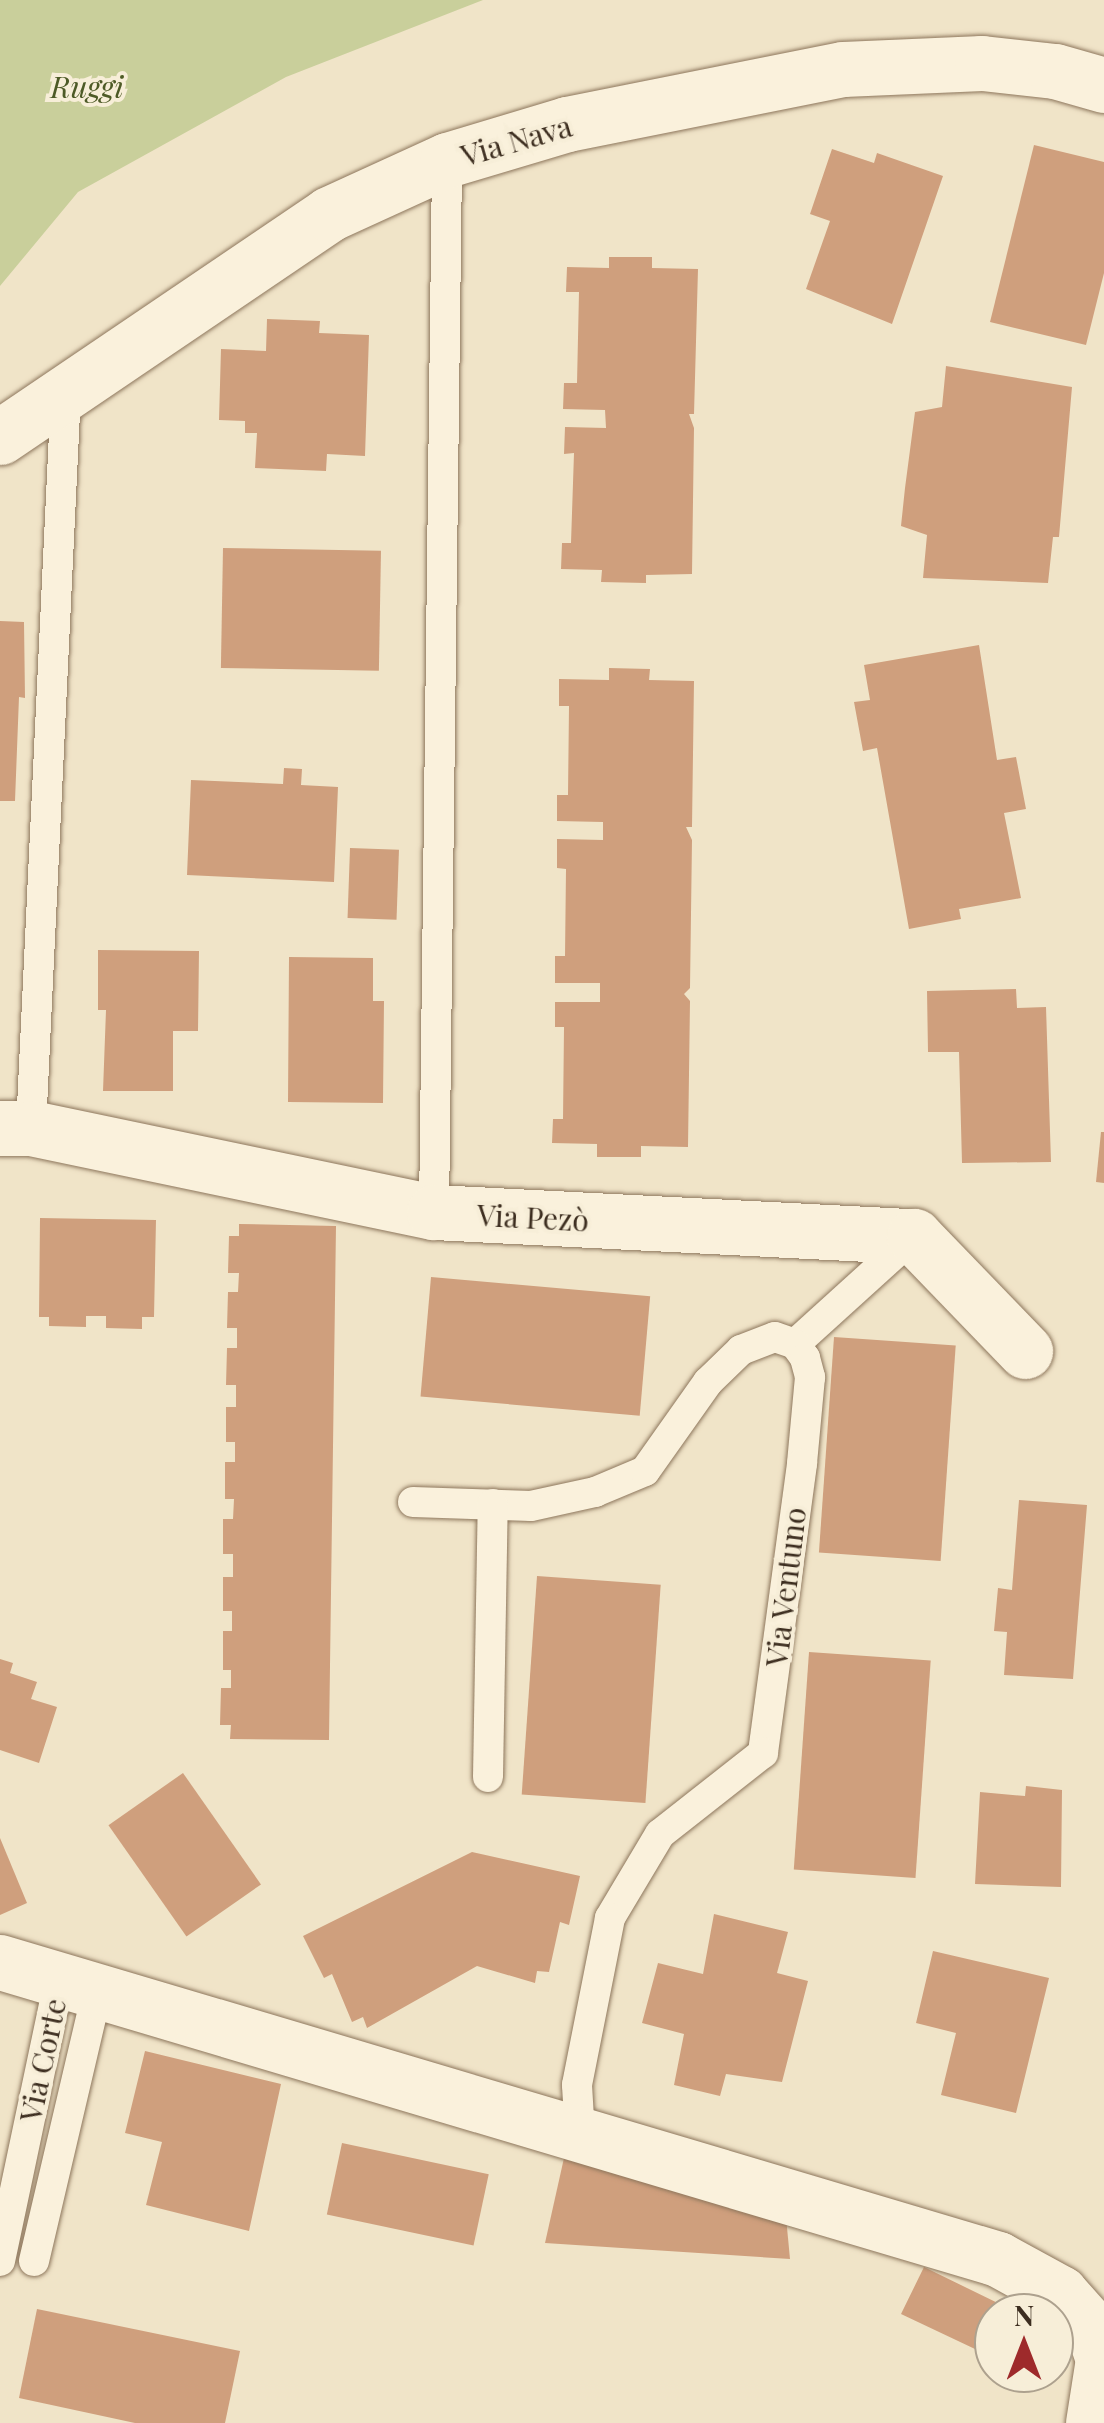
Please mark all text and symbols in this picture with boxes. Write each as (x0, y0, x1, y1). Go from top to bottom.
park label: Ruggi (51, 68, 123, 104)
street label: Via Nava (456, 107, 576, 173)
street label: Via Pezò (476, 1196, 590, 1238)
street label: Via Ventuno (757, 1504, 813, 1670)
street label: Via Corte (11, 1995, 73, 2125)
north arrow (974, 2293, 1074, 2393)
text: N (1014, 2296, 1034, 2333)

